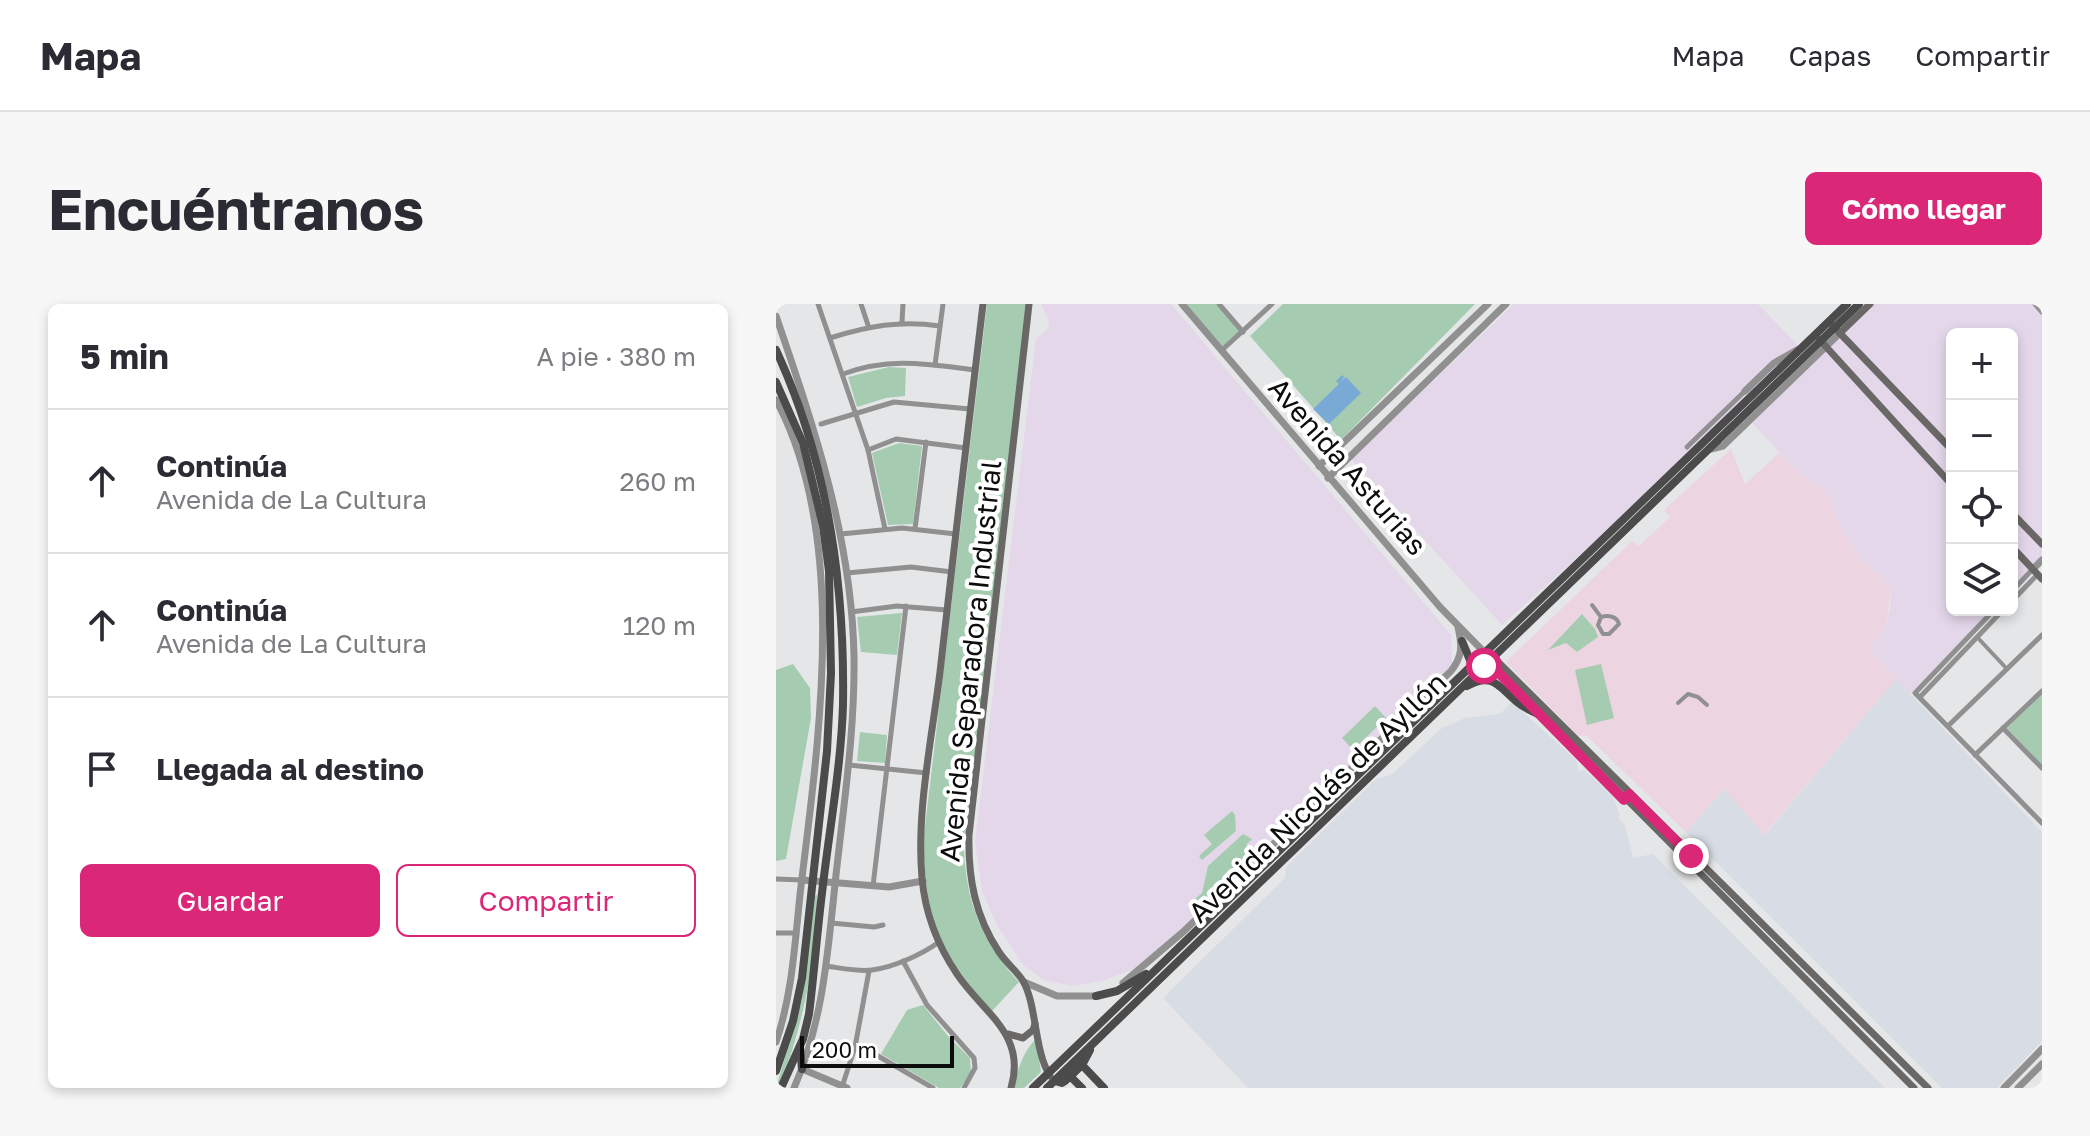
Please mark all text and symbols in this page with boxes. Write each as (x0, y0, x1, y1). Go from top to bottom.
text: Mapa (40, 33, 141, 78)
text: Mapa (1672, 39, 1744, 72)
text: Capas (1788, 39, 1871, 72)
text: Compartir (1915, 39, 2050, 72)
button: Cómo llegar (1805, 172, 2042, 245)
text: Encuéntranos (48, 175, 424, 242)
map controls (1946, 328, 2018, 616)
button: + (1946, 328, 2018, 400)
text: 5 min (80, 336, 169, 376)
text: A pie · 380 m (537, 341, 696, 372)
street label: Avenida Asturias (1262, 371, 1434, 561)
button: − (1946, 400, 2018, 472)
text: Continúa (156, 448, 287, 484)
street label: Avenida Separadora Industrial (932, 458, 1008, 864)
icon: ahead (80, 459, 124, 503)
text: 260 m (620, 466, 696, 497)
button: locate (1946, 472, 2018, 544)
text: Avenida de La Cultura (156, 484, 427, 515)
button: layers (1946, 544, 2018, 616)
text: Continúa (156, 592, 287, 628)
icon: ahead (80, 603, 124, 647)
text: 120 m (623, 610, 696, 641)
text: Avenida de La Cultura (156, 628, 427, 659)
route start (1466, 648, 1502, 684)
street label: Avenida Nicolás de Ayllón (1181, 665, 1453, 929)
icon: arrive (80, 747, 124, 791)
text: Llegada al destino (156, 751, 424, 787)
route end (1673, 838, 1709, 874)
button: Guardar (80, 864, 380, 937)
button: Compartir (396, 864, 696, 937)
scale bar (800, 1032, 954, 1068)
text: 200 m (812, 1036, 877, 1063)

